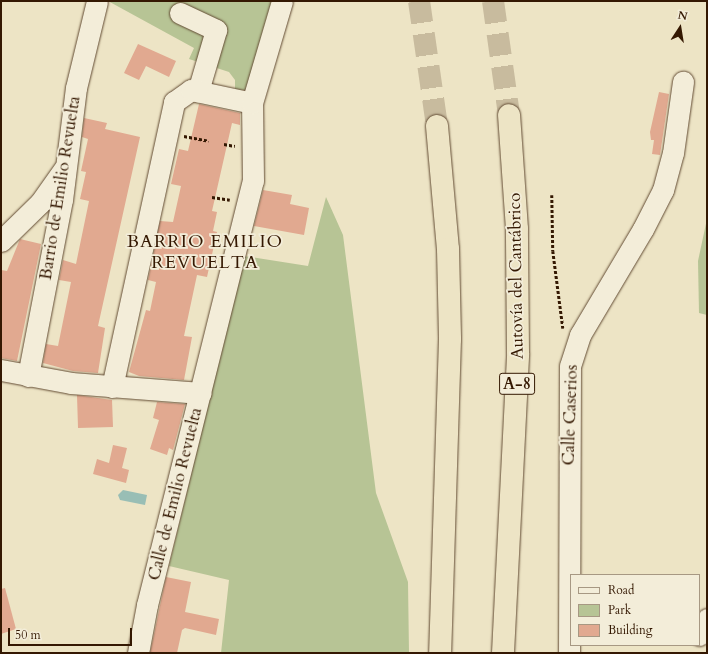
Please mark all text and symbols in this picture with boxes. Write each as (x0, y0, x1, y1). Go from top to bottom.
text: N (676, 7, 689, 24)
north arrow (660, 8, 700, 48)
street label: Barrio de Emilio Revuelta (35, 95, 85, 281)
street label: Autovía del Cantábrico (504, 192, 528, 360)
district label: BARRIO EMILIO REVUELTA (127, 232, 283, 274)
street label: Calle Caserios (558, 364, 582, 466)
road number: A-8 (499, 370, 535, 398)
street label: Calle de Emilio Revuelta (144, 406, 206, 582)
legend (570, 574, 700, 646)
text: Road (608, 582, 634, 598)
text: Park (608, 602, 631, 618)
scale bar (10, 620, 134, 646)
text: Building (608, 622, 652, 638)
text: 50 m (15, 627, 41, 643)

